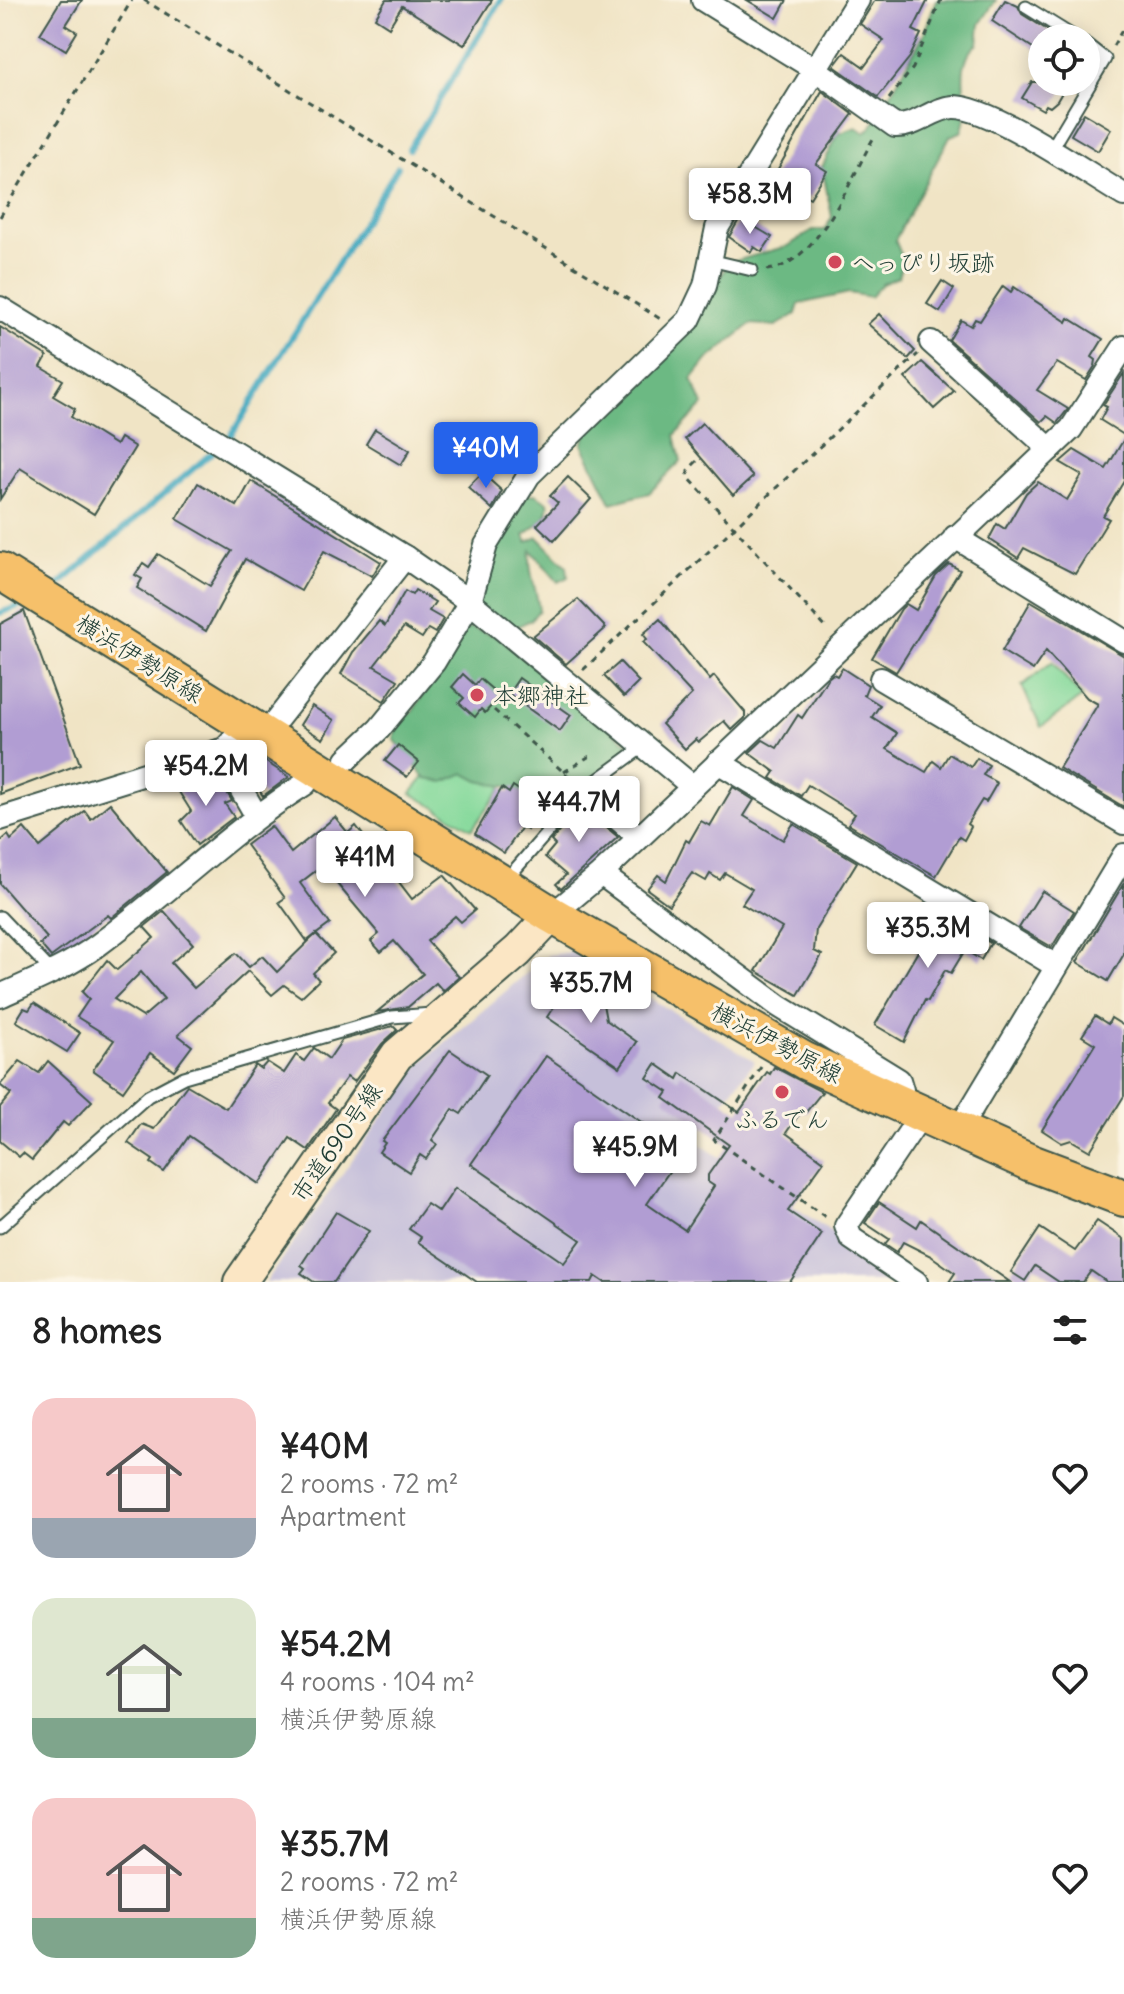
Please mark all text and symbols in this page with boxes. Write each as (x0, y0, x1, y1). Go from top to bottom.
map controls (1028, 24, 1100, 96)
button: locate (1028, 24, 1100, 96)
pin: ¥58.3M (685, 168, 815, 236)
text: ¥58.3M (707, 177, 793, 210)
place label: へっぴり坂跡 (851, 247, 995, 277)
marker: へっぴり坂跡 (826, 253, 844, 271)
pin: ¥40M (439, 422, 533, 490)
text: ¥40M (452, 431, 520, 464)
street label: 横浜伊勢原線 (71, 607, 209, 709)
place label: 本郷神社 (493, 680, 589, 710)
marker: 本郷神社 (468, 686, 486, 704)
pin: ¥54.2M (141, 740, 271, 808)
text: ¥54.2M (163, 749, 249, 782)
pin: ¥44.7M (514, 776, 644, 844)
text: ¥44.7M (537, 785, 621, 818)
pin: ¥41M (318, 831, 412, 899)
text: ¥41M (334, 840, 396, 873)
pin: ¥35.3M (863, 902, 993, 970)
text: ¥35.3M (885, 911, 971, 944)
pin: ¥35.7M (526, 957, 656, 1025)
text: ¥35.7M (549, 966, 633, 999)
street label: 横浜伊勢原線 (706, 995, 848, 1089)
street label: 市道690号線 (284, 1076, 388, 1208)
marker: ふるでん (773, 1083, 791, 1101)
place label: ふるでん (734, 1104, 830, 1134)
pin: ¥45.9M (570, 1121, 700, 1189)
text: ¥45.9M (592, 1130, 678, 1163)
icon: filters (1048, 1308, 1092, 1352)
text: 8 homes (32, 1309, 162, 1352)
text: ¥40M (280, 1424, 370, 1467)
icon: home (96, 1430, 192, 1526)
icon: heart (1048, 1456, 1092, 1500)
text: 2 rooms · 72 m² (280, 1467, 459, 1500)
text: Apartment (280, 1500, 406, 1533)
text: ¥54.2M (280, 1622, 392, 1665)
icon: home (96, 1630, 192, 1726)
icon: heart (1048, 1656, 1092, 1700)
text: 4 rooms · 104 m² (280, 1665, 475, 1698)
text: 横浜伊勢原線 (280, 1702, 436, 1735)
text: ¥35.7M (280, 1822, 390, 1865)
icon: home (96, 1830, 192, 1926)
icon: heart (1048, 1856, 1092, 1900)
text: 2 rooms · 72 m² (280, 1865, 459, 1898)
text: 横浜伊勢原線 (280, 1902, 436, 1935)

